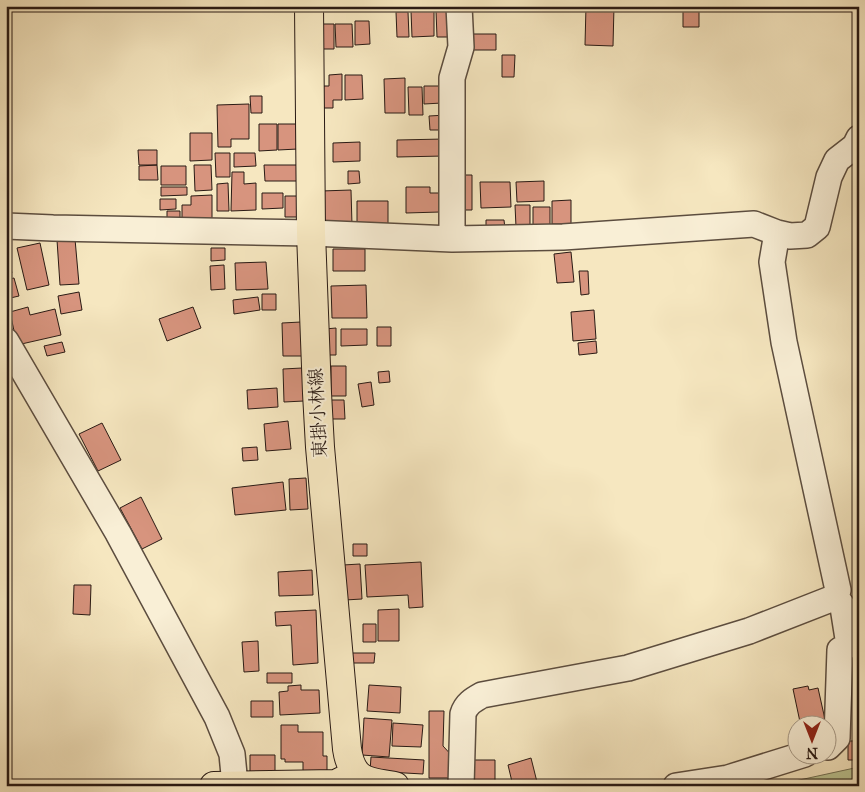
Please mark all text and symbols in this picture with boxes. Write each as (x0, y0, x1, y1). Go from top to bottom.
street label: 東掛小林線 (305, 367, 331, 459)
north arrow (788, 714, 838, 764)
text: N (806, 744, 818, 761)

